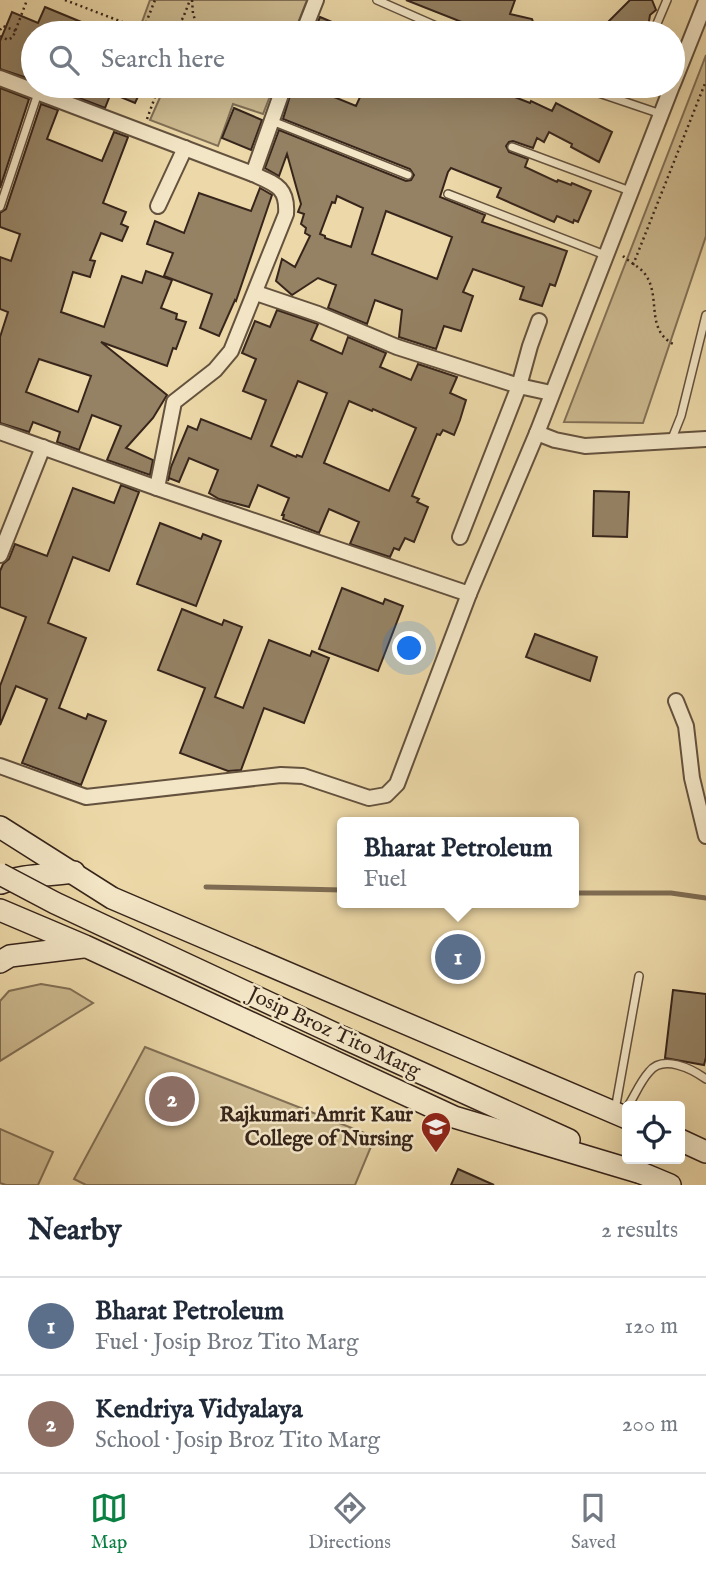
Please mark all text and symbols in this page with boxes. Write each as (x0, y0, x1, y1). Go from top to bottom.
search box (21, 21, 685, 98)
icon: search (45, 41, 83, 79)
text: Search here (101, 43, 225, 76)
your location (392, 631, 426, 665)
popup (337, 817, 579, 908)
text: Bharat Petroleum (363, 832, 553, 865)
text: Fuel (363, 865, 407, 894)
pin: 1 (435, 931, 481, 983)
street label: Josip Broz Tito Marg (242, 980, 425, 1085)
pin: 2 (149, 1073, 195, 1125)
map controls (622, 1101, 685, 1164)
button: locate (622, 1101, 685, 1164)
place label: Rajkumari Amrit Kaur College of Nursing (219, 1102, 414, 1153)
school or university icon: Rajkumari Amrit Kaur College of Nursing (419, 1110, 453, 1154)
text: Nearby (28, 1212, 121, 1250)
text: 2 results (601, 1216, 678, 1245)
text: Bharat Petroleum (95, 1295, 284, 1328)
text: 1 (47, 1312, 55, 1341)
text: 120 m (625, 1312, 678, 1341)
text: Fuel · Josip Broz Tito Marg (95, 1328, 359, 1357)
text: Kendriya Vidyalaya (95, 1393, 303, 1426)
text: 2 (46, 1410, 56, 1439)
text: 200 m (622, 1410, 678, 1439)
text: School · Josip Broz Tito Marg (95, 1426, 380, 1455)
tab: Map (90, 1489, 128, 1555)
tab: Directions (308, 1489, 391, 1555)
tab: Saved (571, 1489, 616, 1555)

